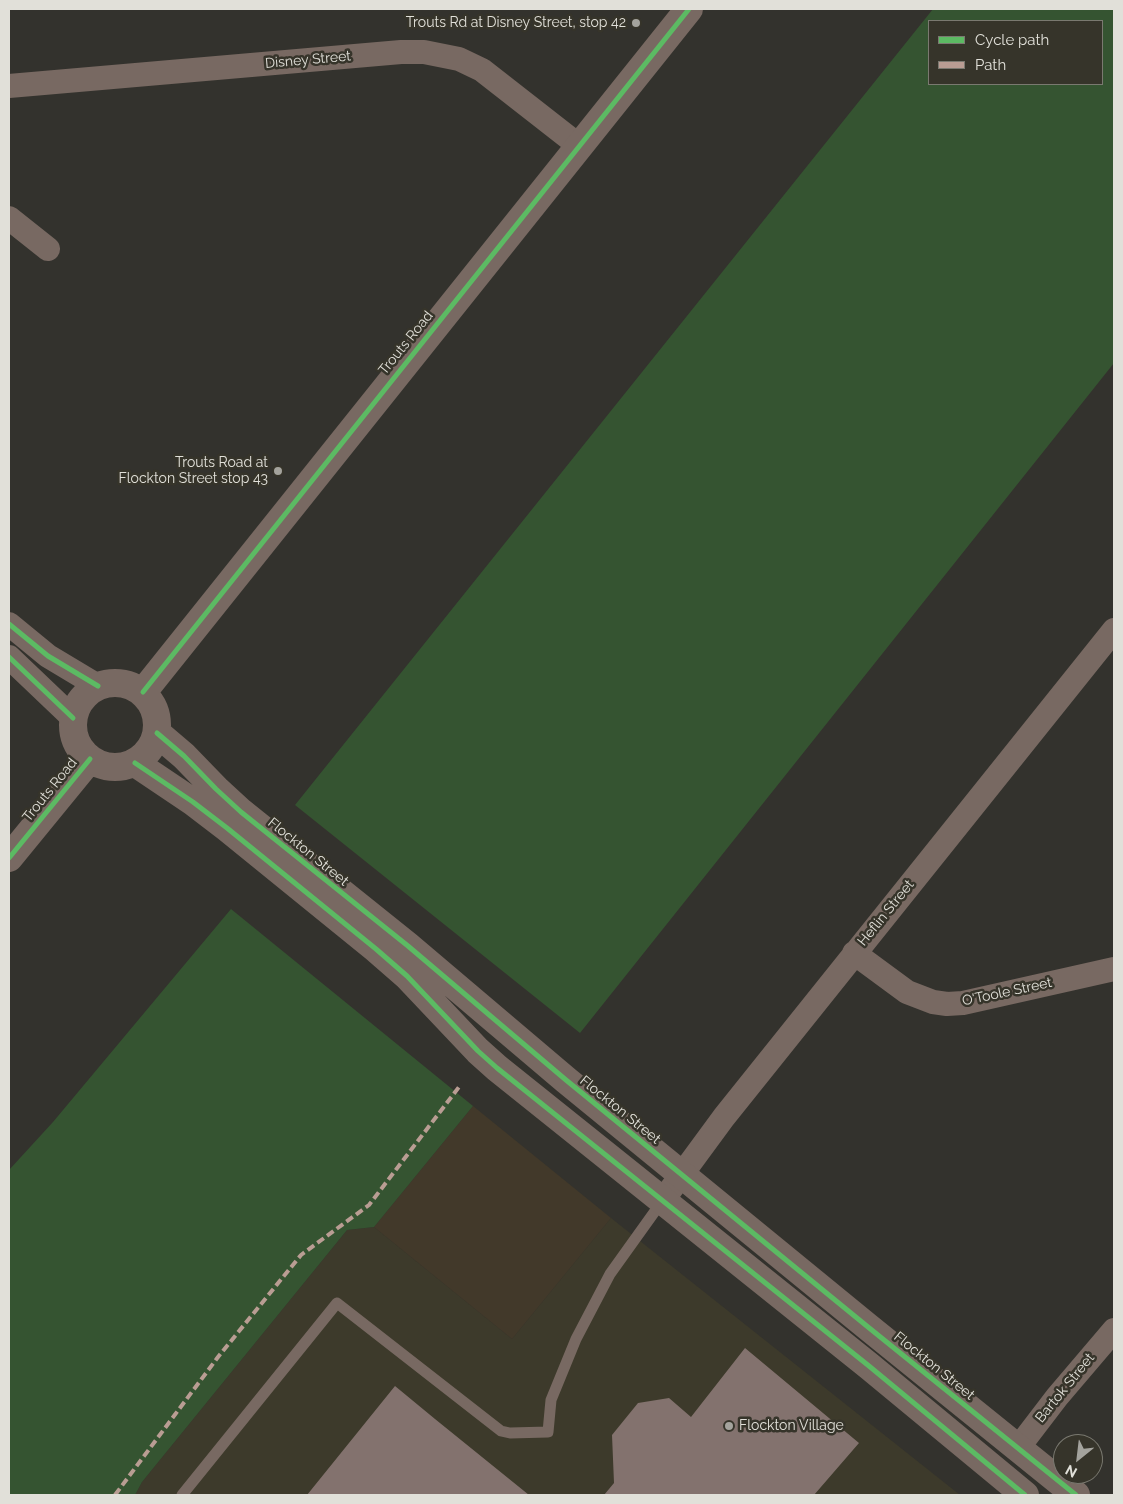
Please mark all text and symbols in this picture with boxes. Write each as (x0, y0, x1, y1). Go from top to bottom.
place label: Trouts Rd at Disney Street, stop 42 (406, 15, 626, 31)
marker: Trouts Rd at Disney Street, stop 42 (630, 17, 642, 29)
legend (928, 20, 1103, 85)
text: Cycle path (975, 31, 1049, 49)
street label: Disney Street (264, 48, 352, 72)
text: Path (975, 56, 1006, 74)
street label: Trouts Road (375, 308, 437, 378)
place label: Trouts Road at Flockton Street stop 43 (119, 455, 268, 488)
marker: Trouts Road at Flockton Street stop 43 (272, 465, 284, 477)
street label: Trouts Road (19, 755, 81, 825)
street label: Flockton Street (264, 814, 352, 890)
street label: Heflin Street (854, 877, 918, 949)
street label: O'Toole Street (961, 974, 1053, 1010)
street label: Flockton Street (576, 1072, 664, 1148)
street label: Flockton Street (890, 1328, 978, 1404)
street label: Bartok Street (1032, 1350, 1098, 1426)
place label: Flockton Village (739, 1418, 844, 1434)
marker: Flockton Village (723, 1420, 735, 1432)
north arrow (1053, 1434, 1103, 1484)
text: N (1063, 1462, 1080, 1481)

